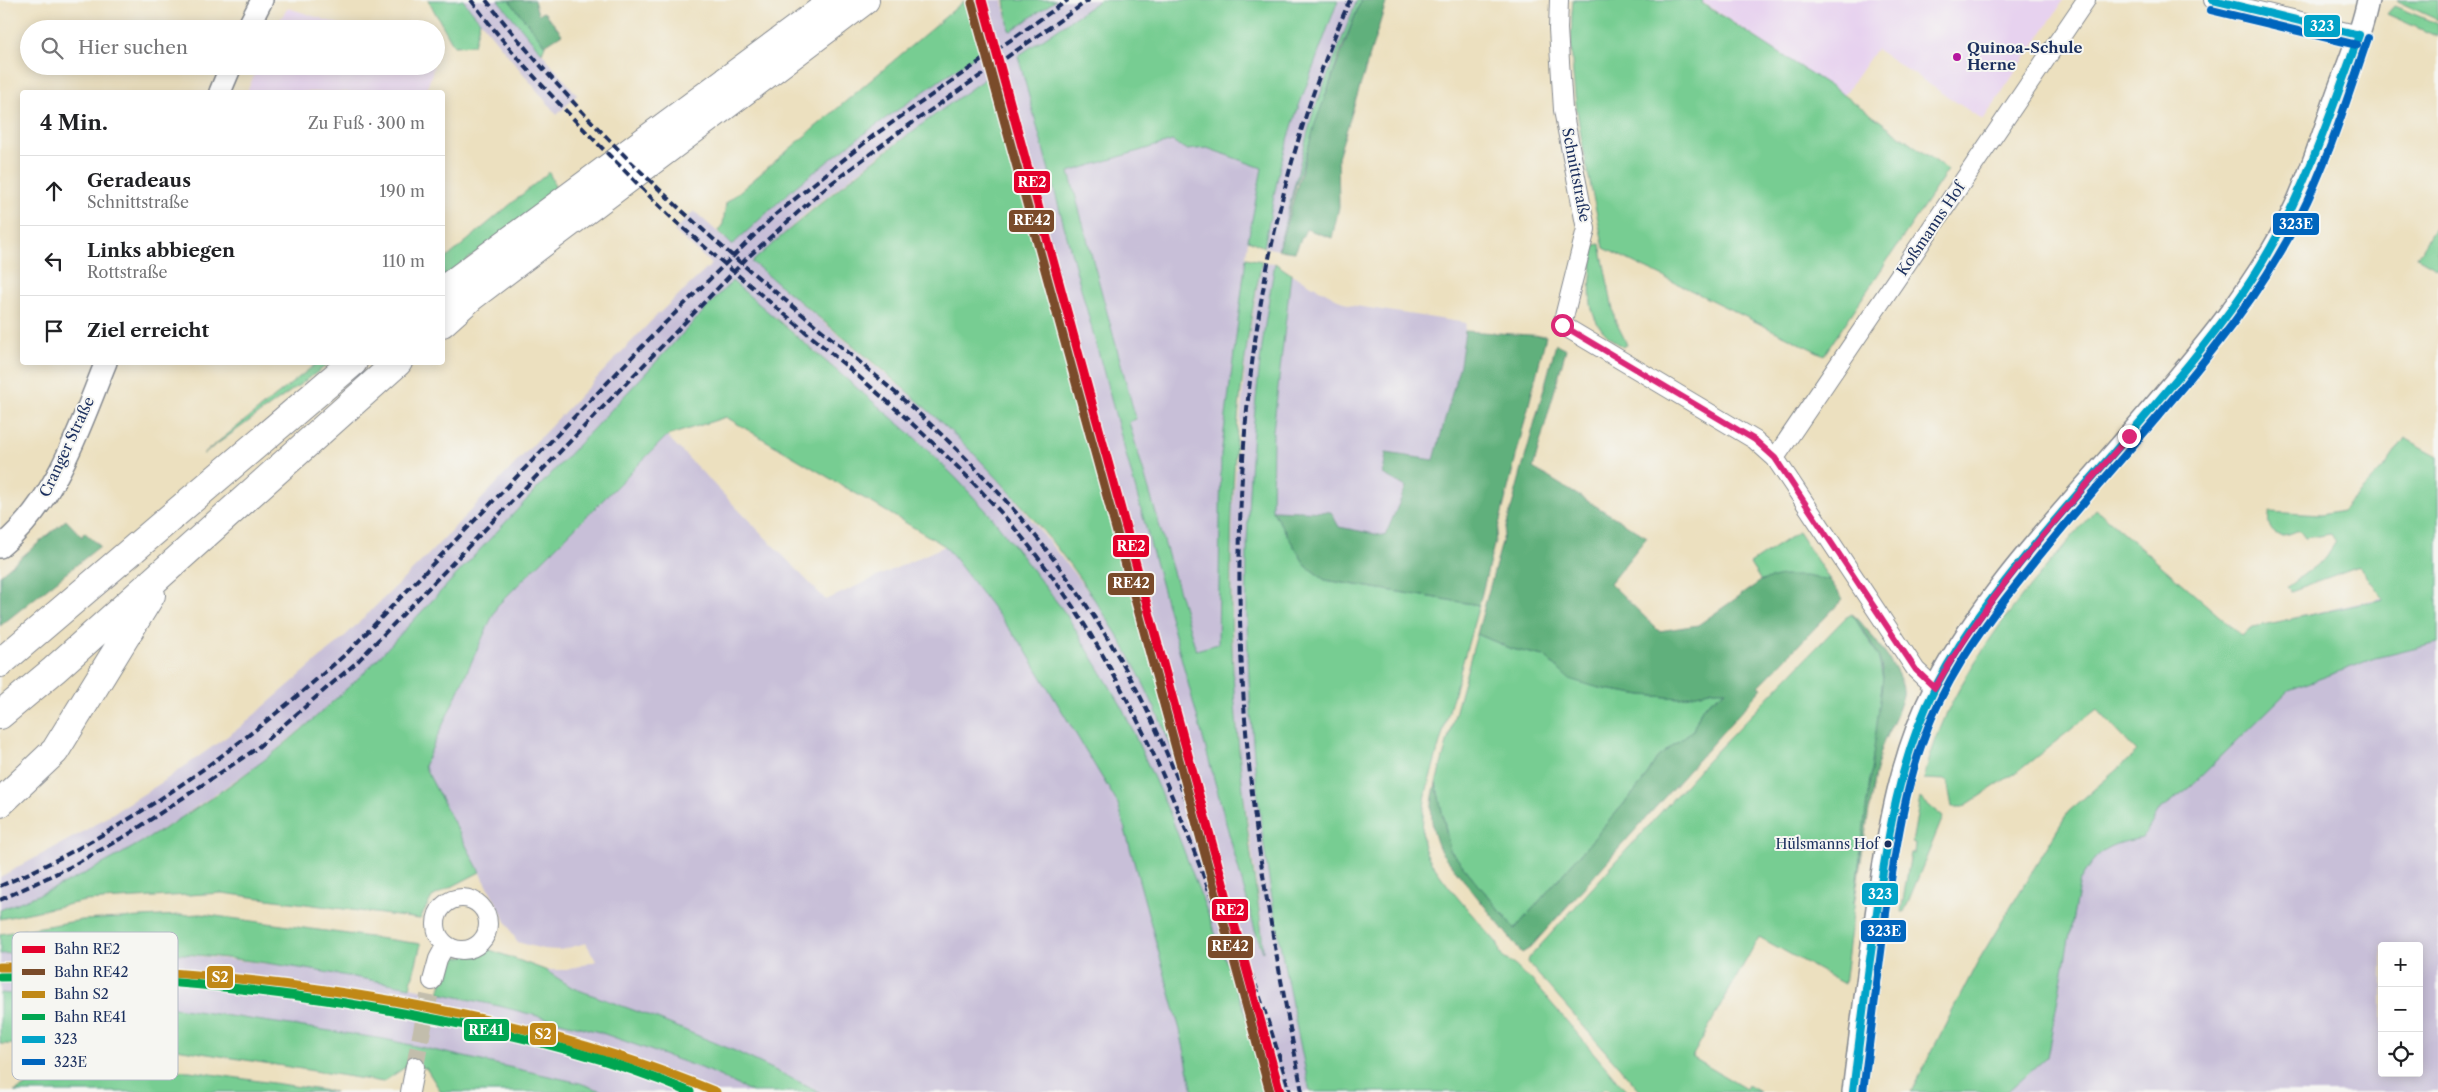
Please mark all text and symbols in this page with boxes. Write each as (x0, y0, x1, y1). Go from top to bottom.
line badge: 323 (2303, 14, 2341, 38)
text: 323 (2310, 17, 2334, 35)
search box (20, 20, 445, 75)
icon: search (38, 34, 66, 62)
text: Hier suchen (78, 36, 188, 59)
place label: Quinoa-Schule Herne (1967, 38, 2083, 74)
marker: Quinoa-Schule Herne (1951, 51, 1963, 63)
text: 4 Min. (40, 110, 108, 135)
text: Zu Fuß · 300 m (308, 113, 425, 133)
street label: Schnittstraße (1558, 126, 1595, 224)
text: Geradeaus (87, 169, 191, 192)
line badge: RE2 (1013, 170, 1051, 194)
text: RE2 (1017, 173, 1047, 191)
icon: ahead (40, 177, 68, 205)
street label: Koßmanns Hof (1892, 177, 1970, 279)
text: 190 m (380, 181, 425, 201)
text: Schnittstraße (87, 192, 189, 212)
line badge: RE42 (1008, 209, 1055, 233)
text: RE42 (1013, 211, 1051, 229)
line badge: 323E (2272, 212, 2320, 236)
text: 323E (2279, 215, 2313, 233)
text: Links abbiegen (87, 239, 235, 262)
icon: left (40, 247, 68, 275)
text: 110 m (382, 251, 425, 271)
text: Rottstraße (87, 262, 167, 282)
route start (1551, 314, 1574, 337)
icon: arrive (40, 317, 68, 345)
text: Ziel erreicht (87, 319, 209, 342)
street label: Cranger Straße (35, 394, 98, 500)
route end (2118, 425, 2141, 448)
line badge: RE2 (1112, 534, 1150, 558)
text: RE2 (1116, 537, 1146, 555)
line badge: RE42 (1107, 572, 1155, 596)
text: RE42 (1112, 574, 1150, 592)
place label: Hülsmanns Hof (1776, 835, 1881, 853)
marker: Hülsmanns Hof (1883, 839, 1893, 849)
line badge: 323 (1861, 882, 1899, 906)
text: 323 (1868, 885, 1892, 903)
line badge: RE2 (1211, 898, 1249, 922)
text: RE2 (1215, 901, 1245, 919)
line badge: 323E (1860, 919, 1907, 943)
text: 323E (1867, 922, 1901, 940)
legend (12, 932, 178, 1080)
line badge: RE42 (1207, 935, 1254, 959)
text: RE42 (1211, 937, 1249, 955)
text: Bahn RE2 (54, 940, 120, 958)
map controls (2378, 942, 2423, 1077)
button: + (2378, 942, 2423, 987)
text: Bahn RE42 (54, 963, 128, 981)
line badge: S2 (206, 965, 234, 989)
text: S2 (211, 968, 229, 986)
text: Bahn S2 (54, 985, 109, 1003)
button: − (2378, 987, 2423, 1032)
text: Bahn RE41 (54, 1008, 126, 1026)
line badge: RE41 (463, 1018, 510, 1042)
text: RE41 (468, 1021, 504, 1039)
line badge: S2 (529, 1022, 557, 1046)
text: S2 (534, 1025, 552, 1043)
text: 323 (54, 1030, 77, 1048)
button: locate (2378, 1032, 2423, 1077)
text: 323E (54, 1053, 87, 1071)

